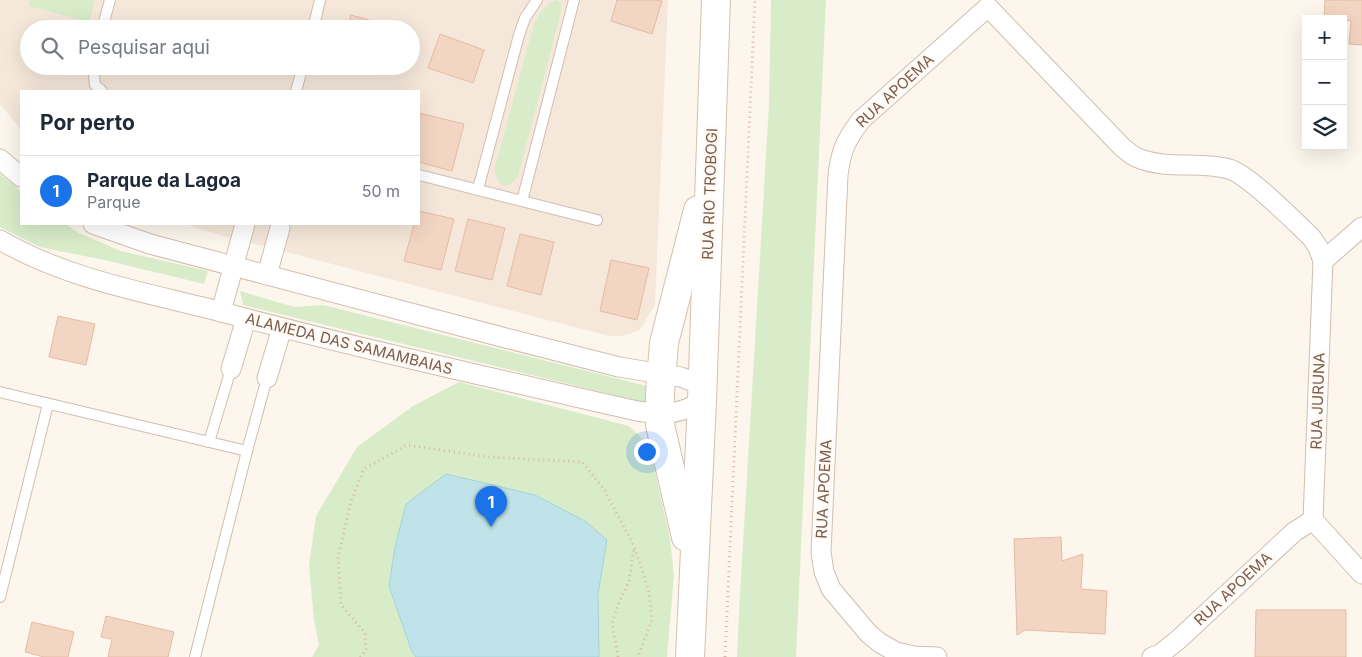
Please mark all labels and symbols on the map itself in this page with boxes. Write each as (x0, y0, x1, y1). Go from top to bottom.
street label: RUA APOEMA (852, 50, 937, 131)
street label: RUA RIO TROBOGI (698, 128, 721, 260)
street label: ALAMEDA DAS SAMAMBAIAS (244, 309, 455, 378)
street label: RUA JURUNA (1306, 352, 1329, 450)
your location (634, 439, 660, 465)
street label: RUA APOEMA (811, 439, 836, 539)
pin: 1 (475, 486, 507, 527)
street label: RUA APOEMA (1190, 548, 1275, 629)

